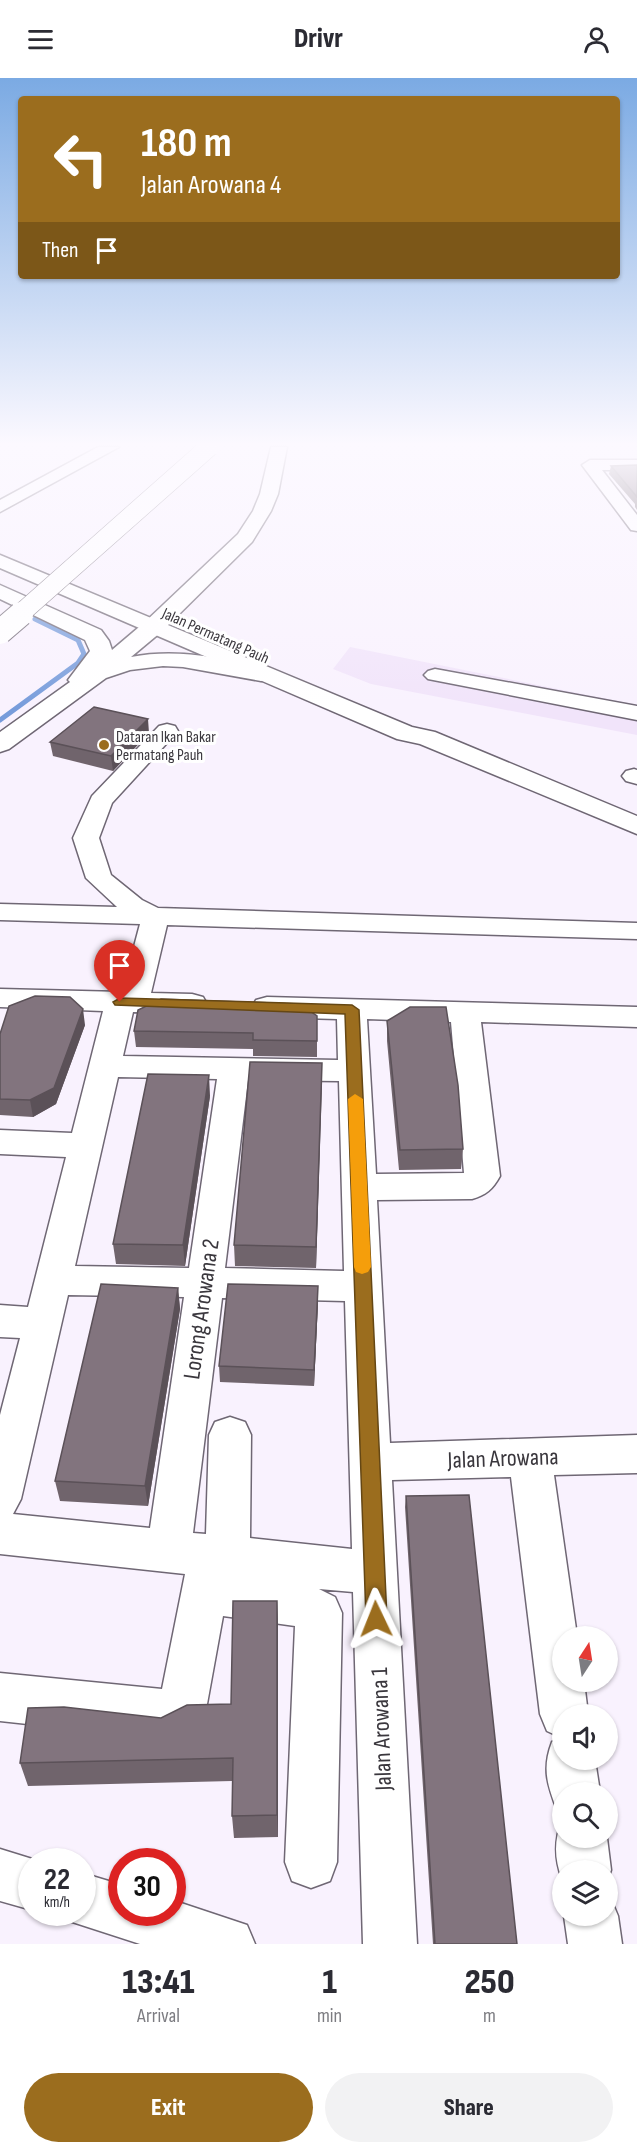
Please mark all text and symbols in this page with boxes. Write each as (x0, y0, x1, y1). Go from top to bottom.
icon: menu (24, 23, 57, 56)
text: Drivr (294, 23, 343, 55)
icon: person (580, 23, 613, 56)
text: 180 m (141, 118, 232, 169)
icon: left (42, 120, 120, 198)
text: Jalan Arowana 4 (141, 169, 281, 201)
icon: arrive (90, 234, 123, 267)
text: Then (42, 237, 78, 264)
street label: Jalan Permatang Pauh (158, 604, 272, 668)
place label: Dataran Ikan Bakar Permatang Pauh (116, 728, 216, 765)
marker: Dataran Ikan Bakar Permatang Pauh (97, 738, 111, 752)
pin (94, 940, 145, 1002)
icon: arrive (103, 949, 136, 982)
street label: Lorong Arowana 2 (177, 1237, 226, 1381)
street label: Jalan Arowana (446, 1442, 559, 1475)
position arrow (344, 1587, 408, 1651)
north arrow (552, 1626, 618, 1692)
map controls (552, 1626, 618, 1926)
street label: Jalan Arowana 1 (365, 1666, 398, 1792)
button: sound (552, 1704, 618, 1770)
button: search (552, 1782, 618, 1848)
speed limit sign: 30 (108, 1848, 186, 1926)
button: layers (552, 1860, 618, 1926)
text: 22 (44, 1862, 70, 1898)
text: km/h (44, 1893, 70, 1912)
text: 13:41 (122, 1961, 195, 2004)
text: 1 (322, 1961, 337, 2004)
text: 250 (464, 1961, 515, 2004)
text: Arrival (137, 2004, 180, 2028)
text: min (317, 2004, 342, 2028)
text: m (483, 2004, 496, 2028)
button: Exit (24, 2073, 313, 2142)
button: Share (325, 2073, 613, 2142)

